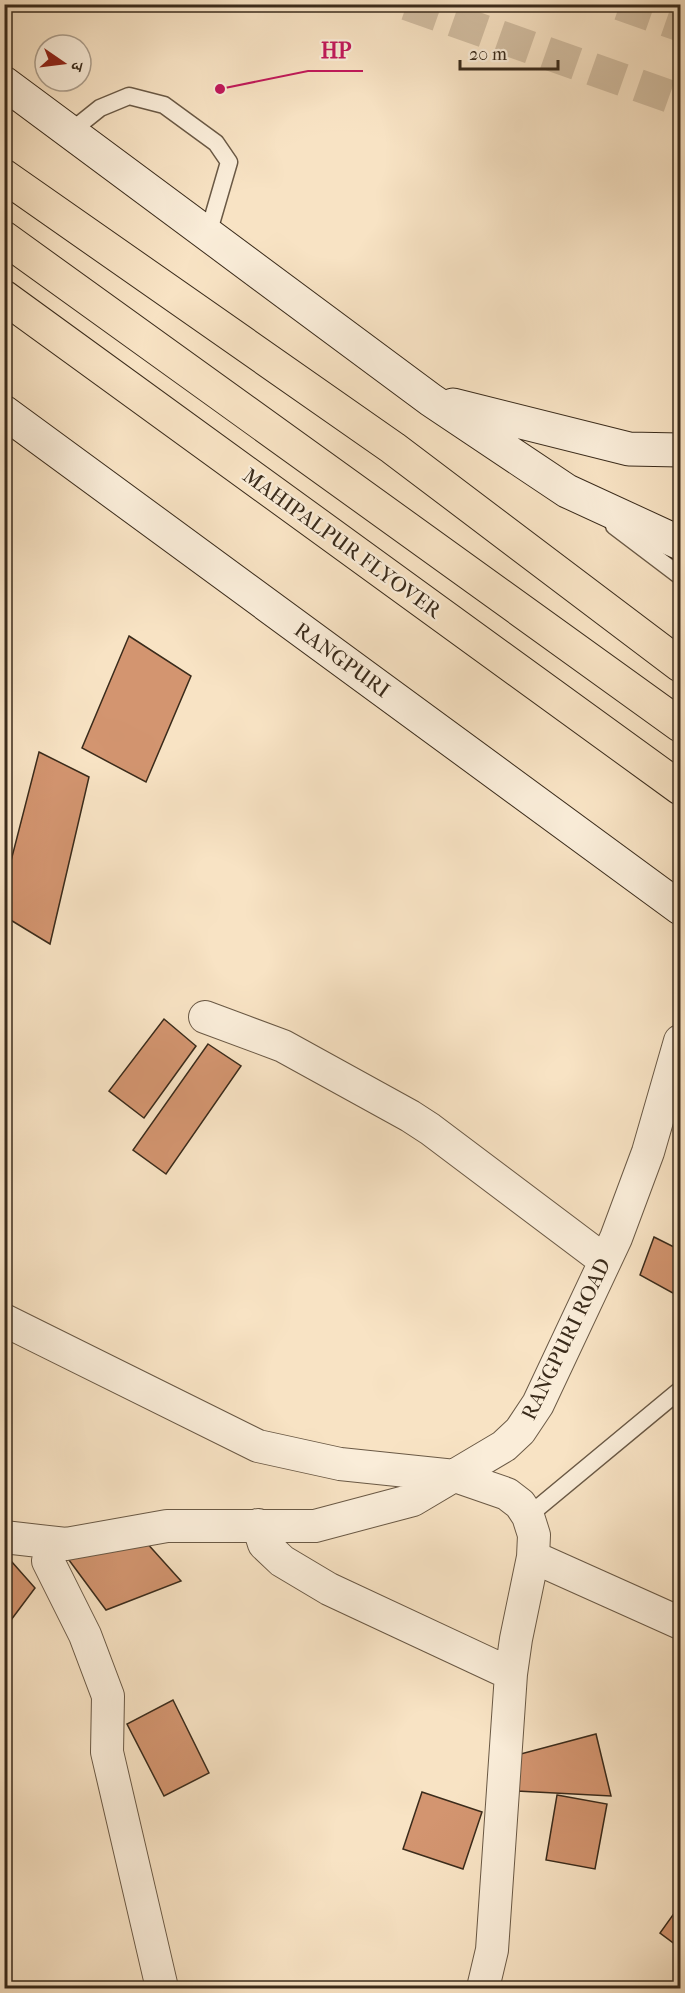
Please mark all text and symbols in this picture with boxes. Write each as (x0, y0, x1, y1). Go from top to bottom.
callout: HP (308, 31, 363, 71)
north arrow (33, 33, 93, 93)
scale bar (460, 33, 558, 71)
text: HP (321, 38, 352, 64)
text: 20 m (469, 44, 507, 65)
text: उ (66, 59, 88, 75)
street label: MAHIPALPUR FLYOVER (238, 463, 446, 623)
street label: RANGPURI (290, 617, 394, 703)
street label: RANGPURI ROAD (516, 1254, 616, 1424)

